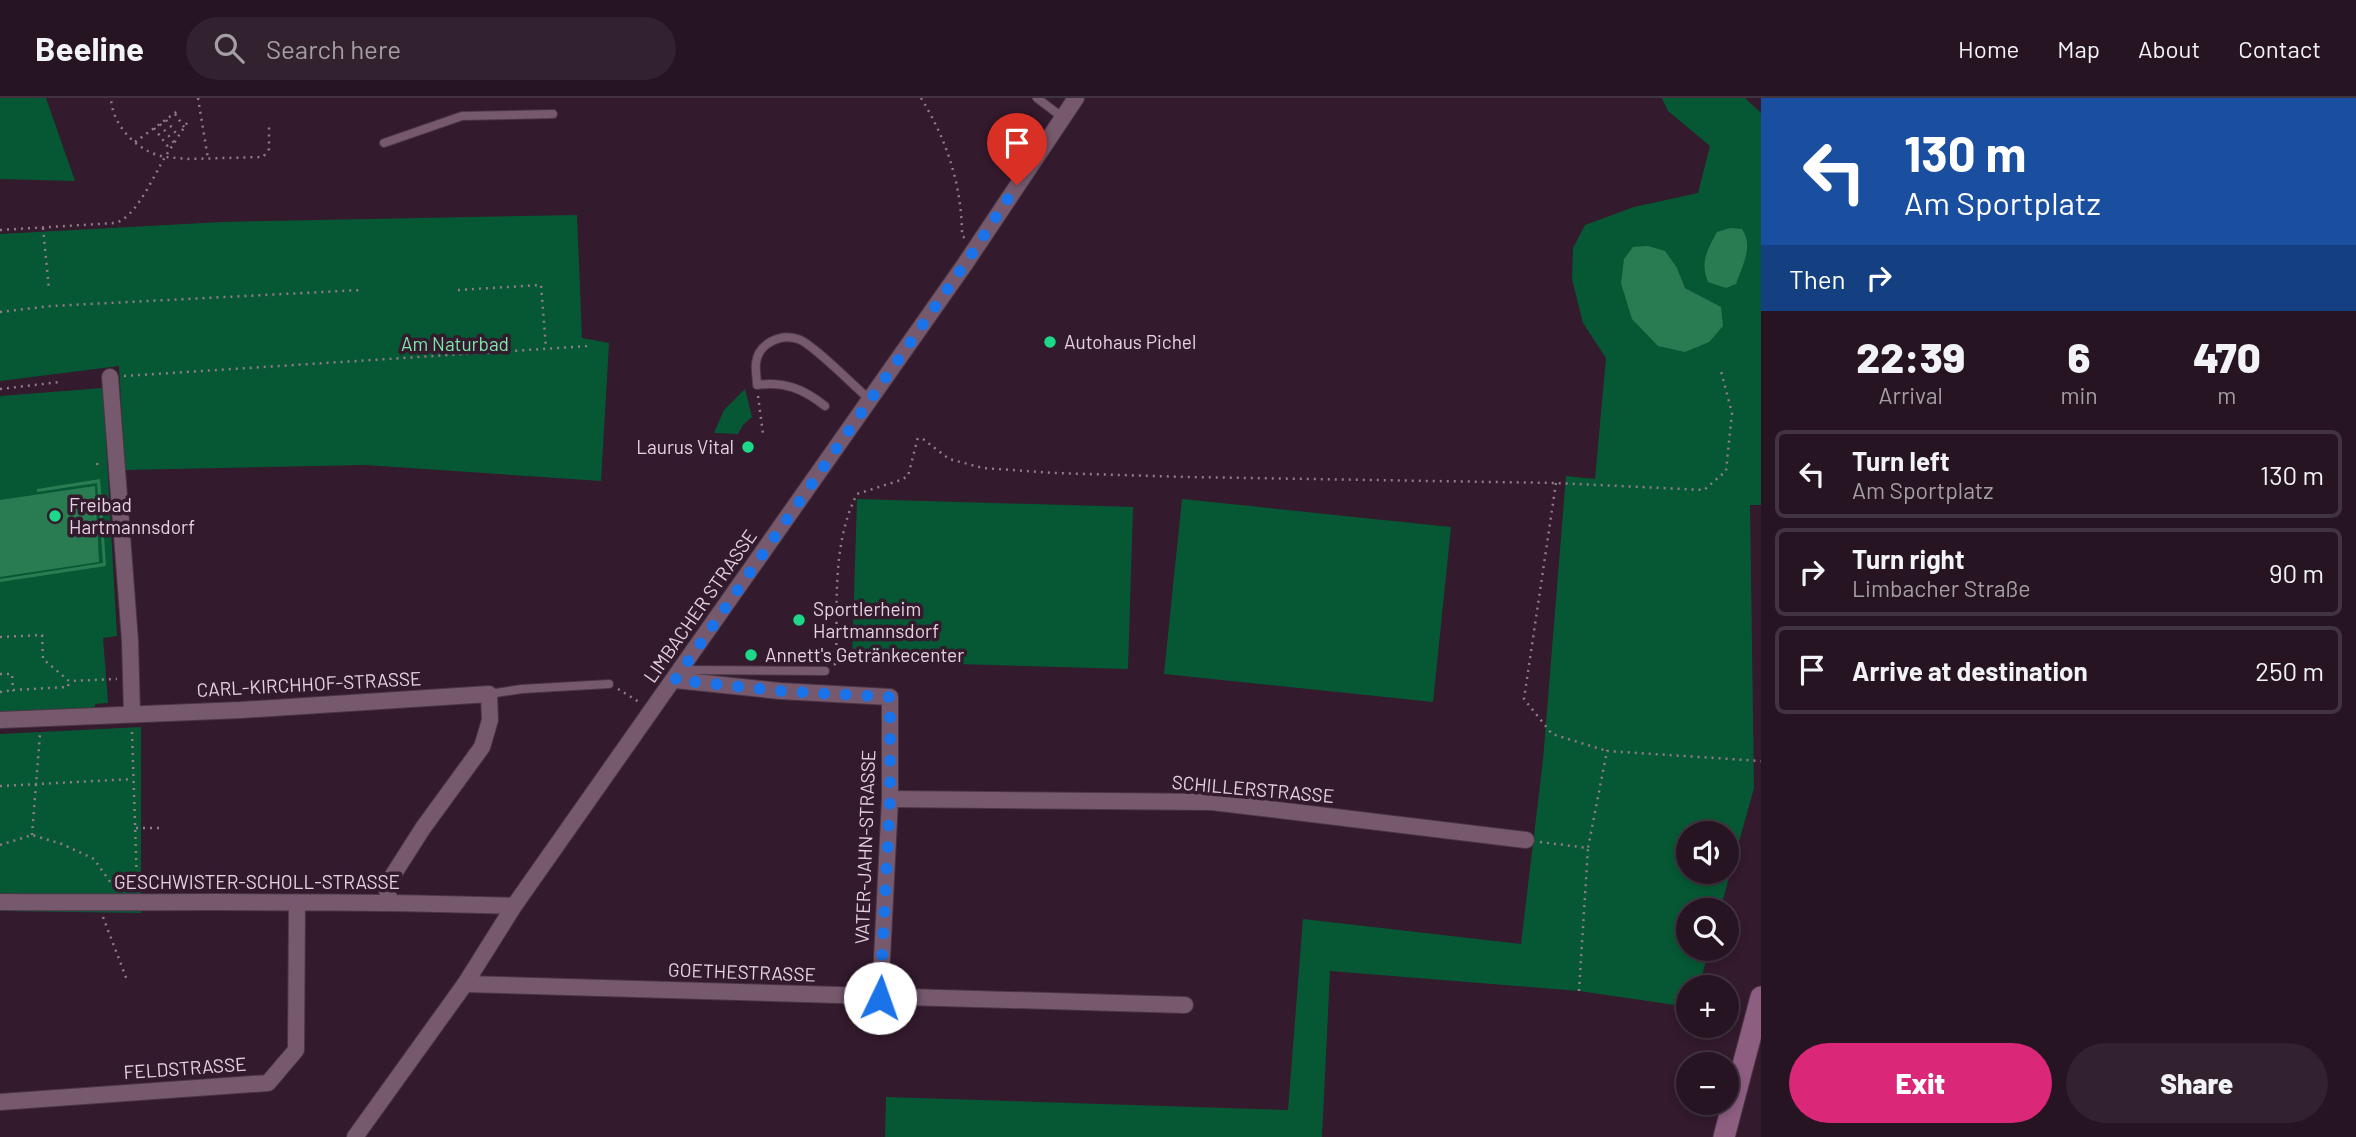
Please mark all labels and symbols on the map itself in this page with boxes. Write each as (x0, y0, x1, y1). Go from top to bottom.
pin (987, 113, 1047, 185)
place label: Autohaus Pichel (1064, 330, 1196, 353)
park label: Am Naturbad (401, 332, 509, 355)
marker: Autohaus Pichel (1042, 334, 1058, 350)
place label: Laurus Vital (636, 435, 734, 458)
marker: Laurus Vital (740, 439, 756, 455)
place label: Freibad Hartmannsdorf (69, 493, 195, 538)
marker: Freibad Hartmannsdorf (47, 508, 63, 524)
street label: LIMBACHER STRASSE (638, 525, 761, 687)
place label: Sportlerheim Hartmannsdorf (813, 597, 939, 642)
marker: Sportlerheim Hartmannsdorf (791, 612, 807, 628)
place label: Annett's Getränkecenter (765, 643, 964, 666)
marker: Annett's Getränkecenter (743, 647, 759, 663)
street label: CARL-KIRCHHOF-STRASSE (196, 666, 422, 701)
street label: VATER-JAHN-STRASSE (850, 749, 879, 945)
street label: SCHILLERSTRASSE (1171, 770, 1335, 807)
street label: GESCHWISTER-SCHOLL-STRASSE (114, 870, 400, 893)
street label: GOETHESTRASSE (668, 957, 816, 986)
position arrow (843, 961, 917, 1035)
street label: FELDSTRASSE (123, 1052, 247, 1083)

